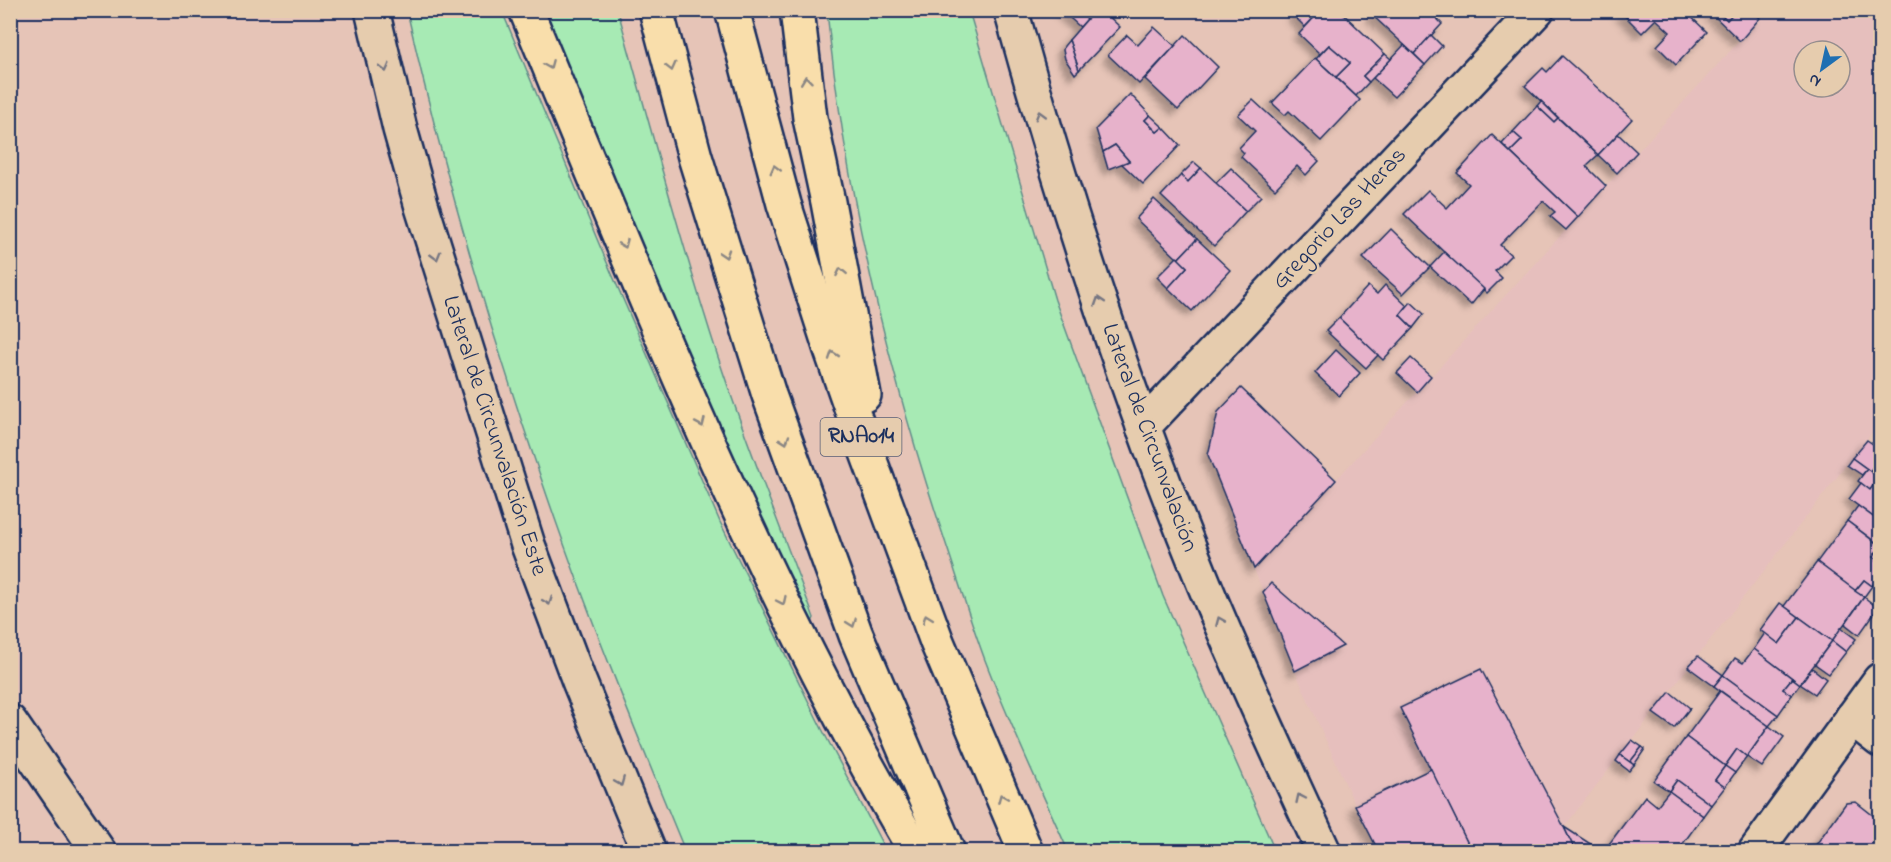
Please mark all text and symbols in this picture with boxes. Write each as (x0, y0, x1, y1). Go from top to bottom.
north arrow (1792, 39, 1852, 99)
one-way arrow (542, 58, 554, 69)
one-way arrow (378, 62, 391, 72)
one-way arrow (663, 62, 676, 72)
text: N (1804, 67, 1826, 93)
one-way arrow (800, 76, 812, 85)
one-way arrow (1035, 110, 1047, 121)
street label: Gregorio Las Heras (1264, 140, 1416, 298)
one-way arrow (769, 164, 782, 174)
one-way arrow (617, 238, 629, 249)
one-way arrow (718, 248, 730, 259)
one-way arrow (429, 250, 441, 261)
one-way arrow (835, 267, 848, 277)
street label: Lateral de Circunvalación Este (432, 292, 556, 581)
one-way arrow (1094, 296, 1106, 307)
street label: Lateral de Circunvalación (1091, 319, 1207, 557)
one-way arrow (827, 350, 840, 361)
one-way arrow (694, 417, 706, 428)
road number: RNA014 (820, 418, 902, 456)
one-way arrow (777, 434, 790, 445)
one-way arrow (775, 594, 787, 605)
one-way arrow (541, 595, 554, 606)
one-way arrow (922, 613, 935, 624)
one-way arrow (1215, 616, 1227, 627)
one-way arrow (845, 617, 857, 628)
one-way arrow (613, 776, 625, 787)
one-way arrow (997, 793, 1009, 804)
one-way arrow (1295, 794, 1307, 805)

